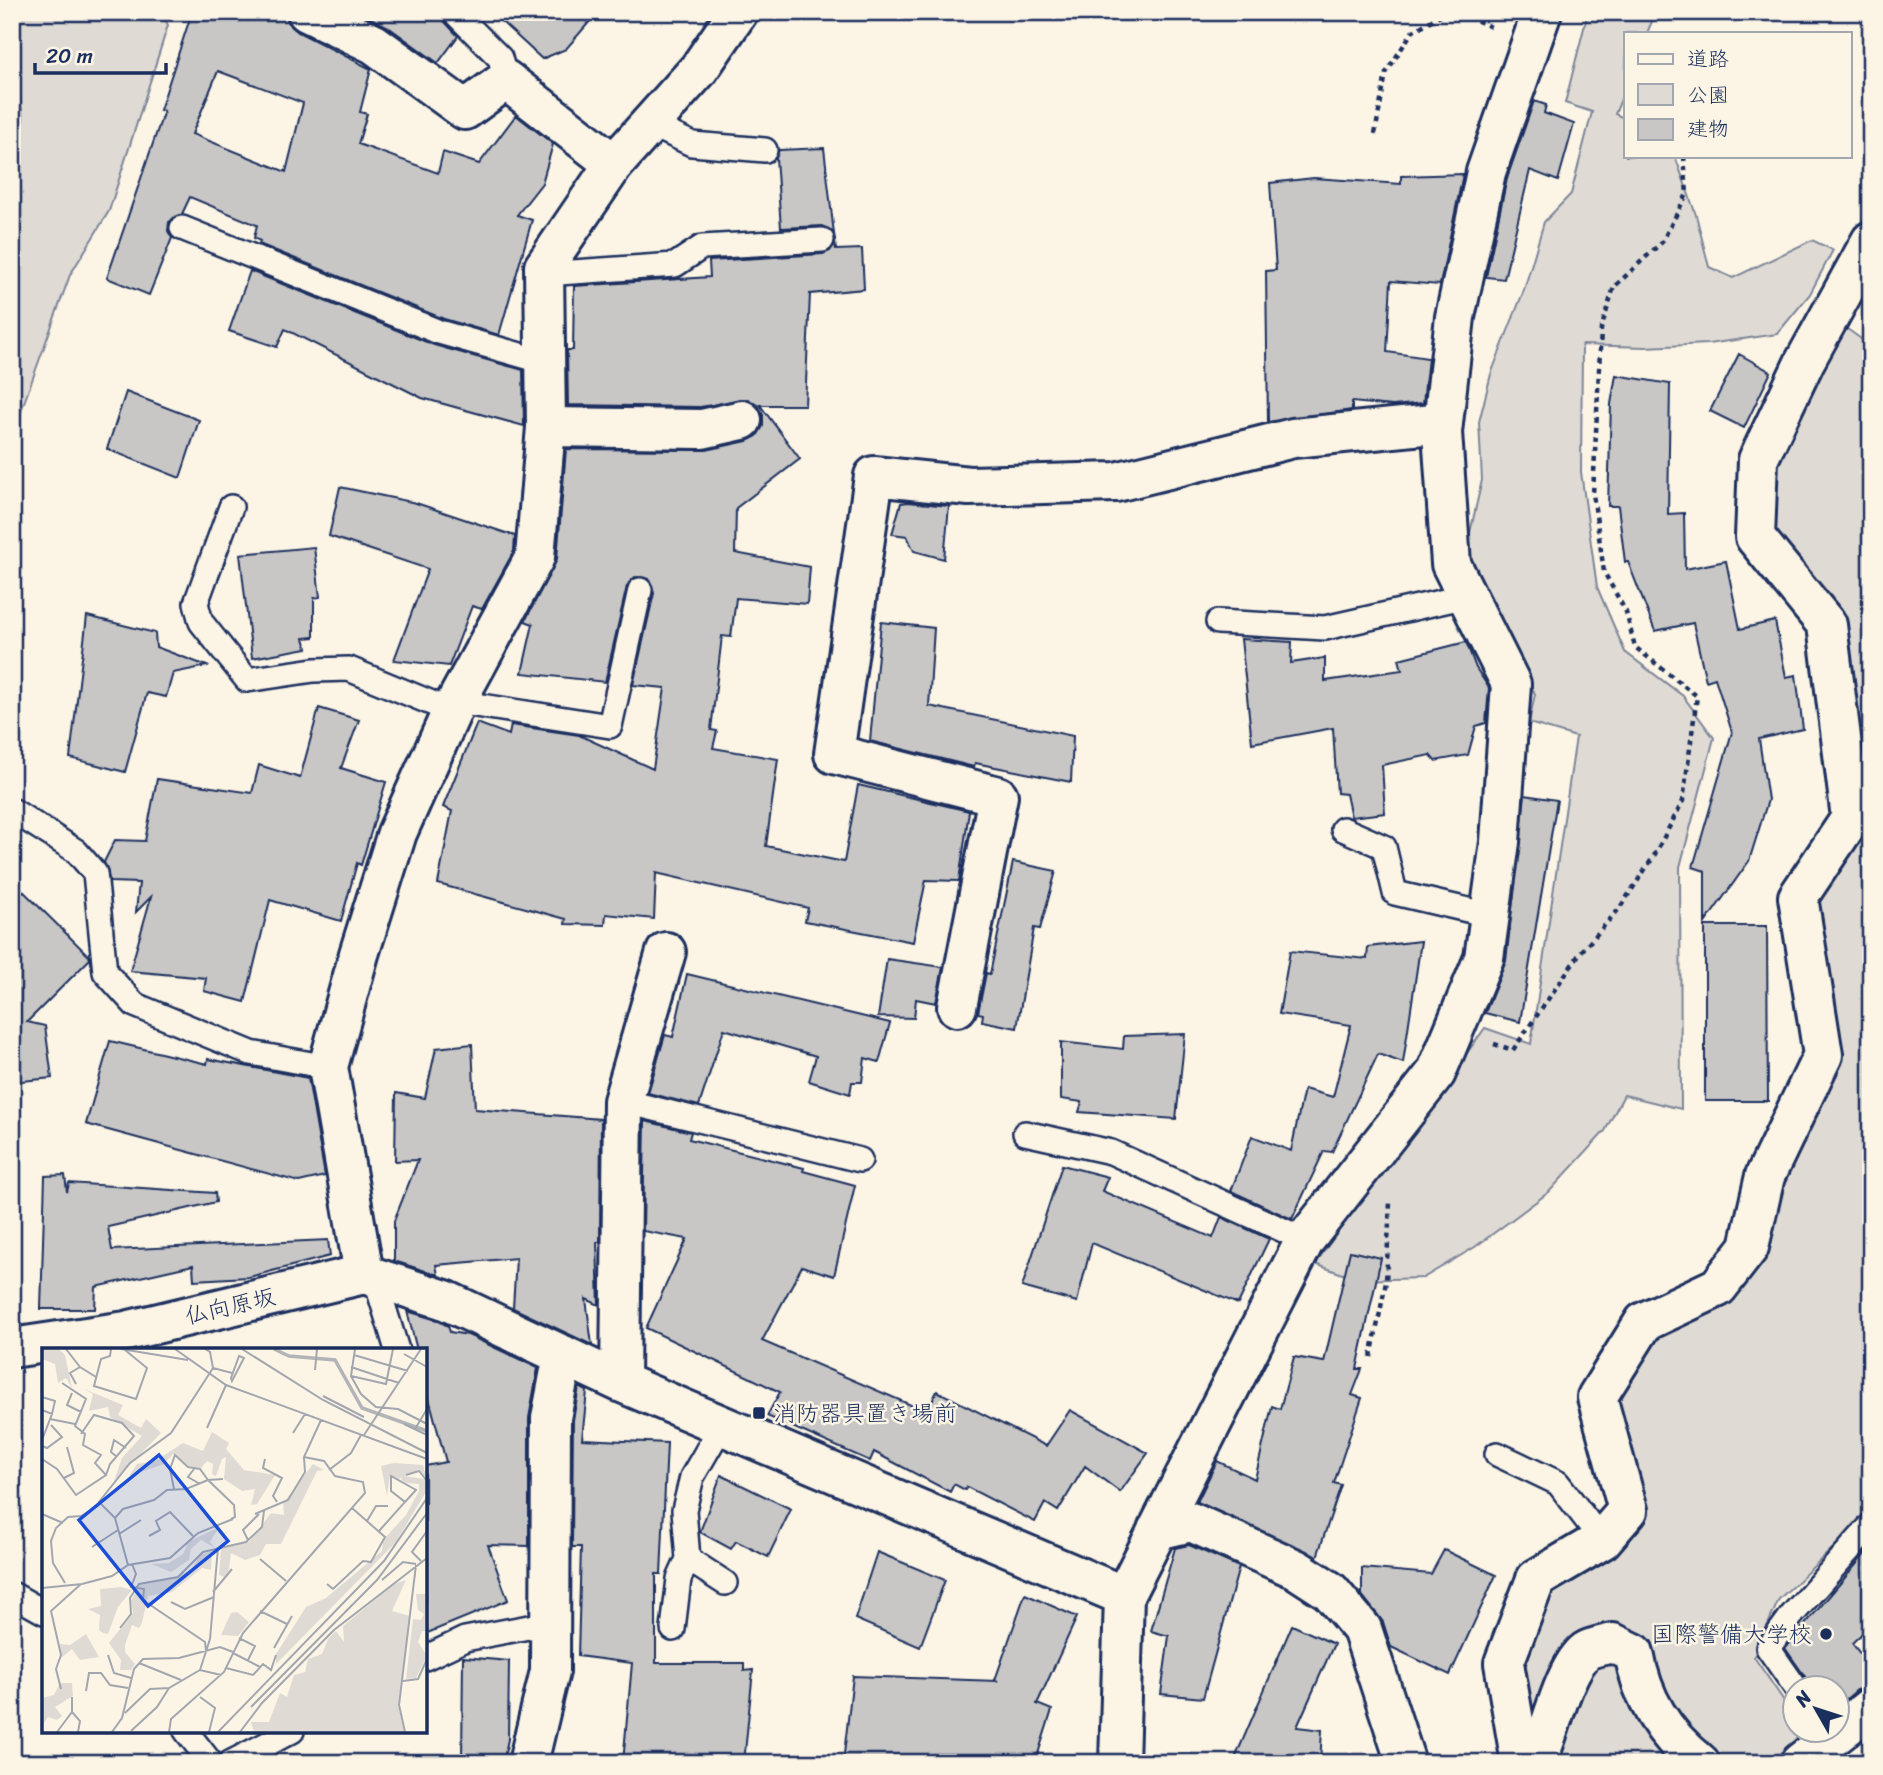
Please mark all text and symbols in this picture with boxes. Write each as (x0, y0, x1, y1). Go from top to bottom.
scale bar (35, 32, 166, 76)
legend (1624, 32, 1852, 158)
text: 20 m (46, 37, 93, 75)
text: 道路 (1687, 40, 1729, 78)
text: 公園 (1687, 76, 1729, 114)
text: 建物 (1687, 110, 1729, 148)
street label: 仏向原坂 (181, 1276, 280, 1337)
inset map (42, 1348, 427, 1733)
place label: 消防器具置き場前 (773, 1393, 957, 1434)
marker: 消防器具置き場前 (751, 1405, 767, 1421)
place label: 国際警備大学校 (1651, 1614, 1812, 1655)
marker: 国際警備大学校 (1818, 1626, 1834, 1642)
north arrow (1782, 1674, 1852, 1744)
text: N (1786, 1682, 1821, 1715)

